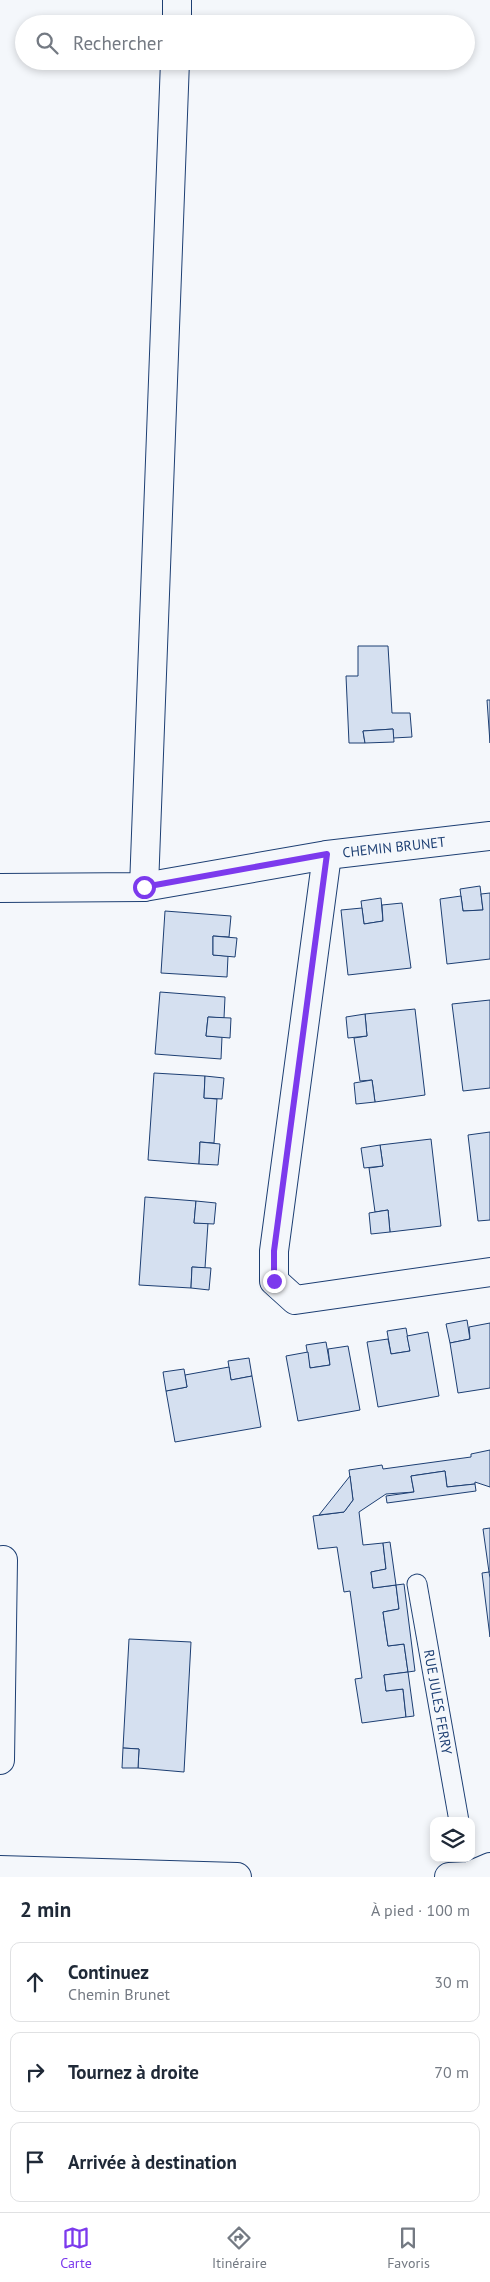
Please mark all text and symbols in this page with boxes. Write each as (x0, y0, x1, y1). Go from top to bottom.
search box (15, 15, 475, 70)
icon: search (33, 29, 61, 57)
text: Rechercher (73, 31, 163, 55)
street label: CHEMIN BRUNET (342, 833, 447, 861)
route start (133, 876, 156, 899)
route end (263, 1270, 286, 1293)
street label: RUE JULES FERRY (420, 1648, 456, 1756)
map controls (430, 1817, 475, 1862)
button: layers (430, 1817, 475, 1862)
text: 2 min (20, 1896, 71, 1923)
text: À pied · 100 m (371, 1900, 470, 1920)
text: Continuez (68, 1960, 149, 1984)
icon: ahead (21, 1968, 49, 1996)
text: 30 m (434, 1972, 469, 1992)
text: Chemin Brunet (68, 1984, 170, 2004)
icon: right (21, 2058, 49, 2086)
text: Tournez à droite (68, 2060, 199, 2084)
text: 70 m (434, 2062, 469, 2082)
icon: arrive (21, 2148, 49, 2176)
text: Arrivée à destination (68, 2150, 237, 2174)
tab: Carte (60, 2224, 92, 2272)
tab: Itinéraire (212, 2224, 267, 2272)
tab: Favoris (387, 2224, 430, 2272)

